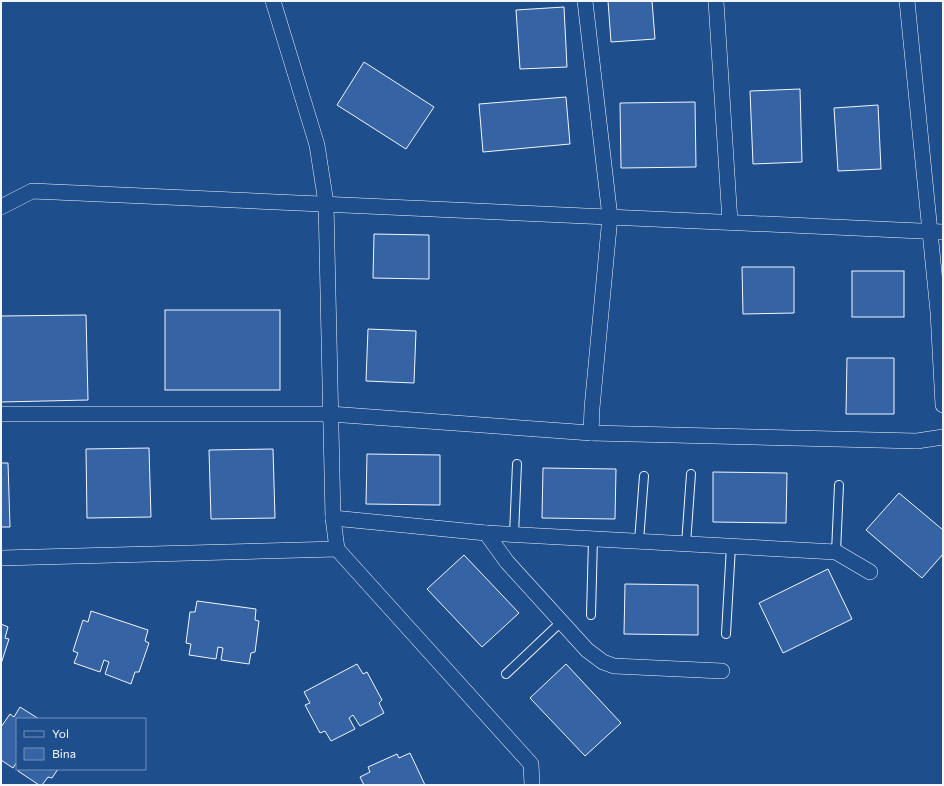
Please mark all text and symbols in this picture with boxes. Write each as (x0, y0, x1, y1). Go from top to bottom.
legend (16, 718, 146, 770)
text: Yol (52, 726, 69, 740)
text: Bina (52, 746, 76, 760)

